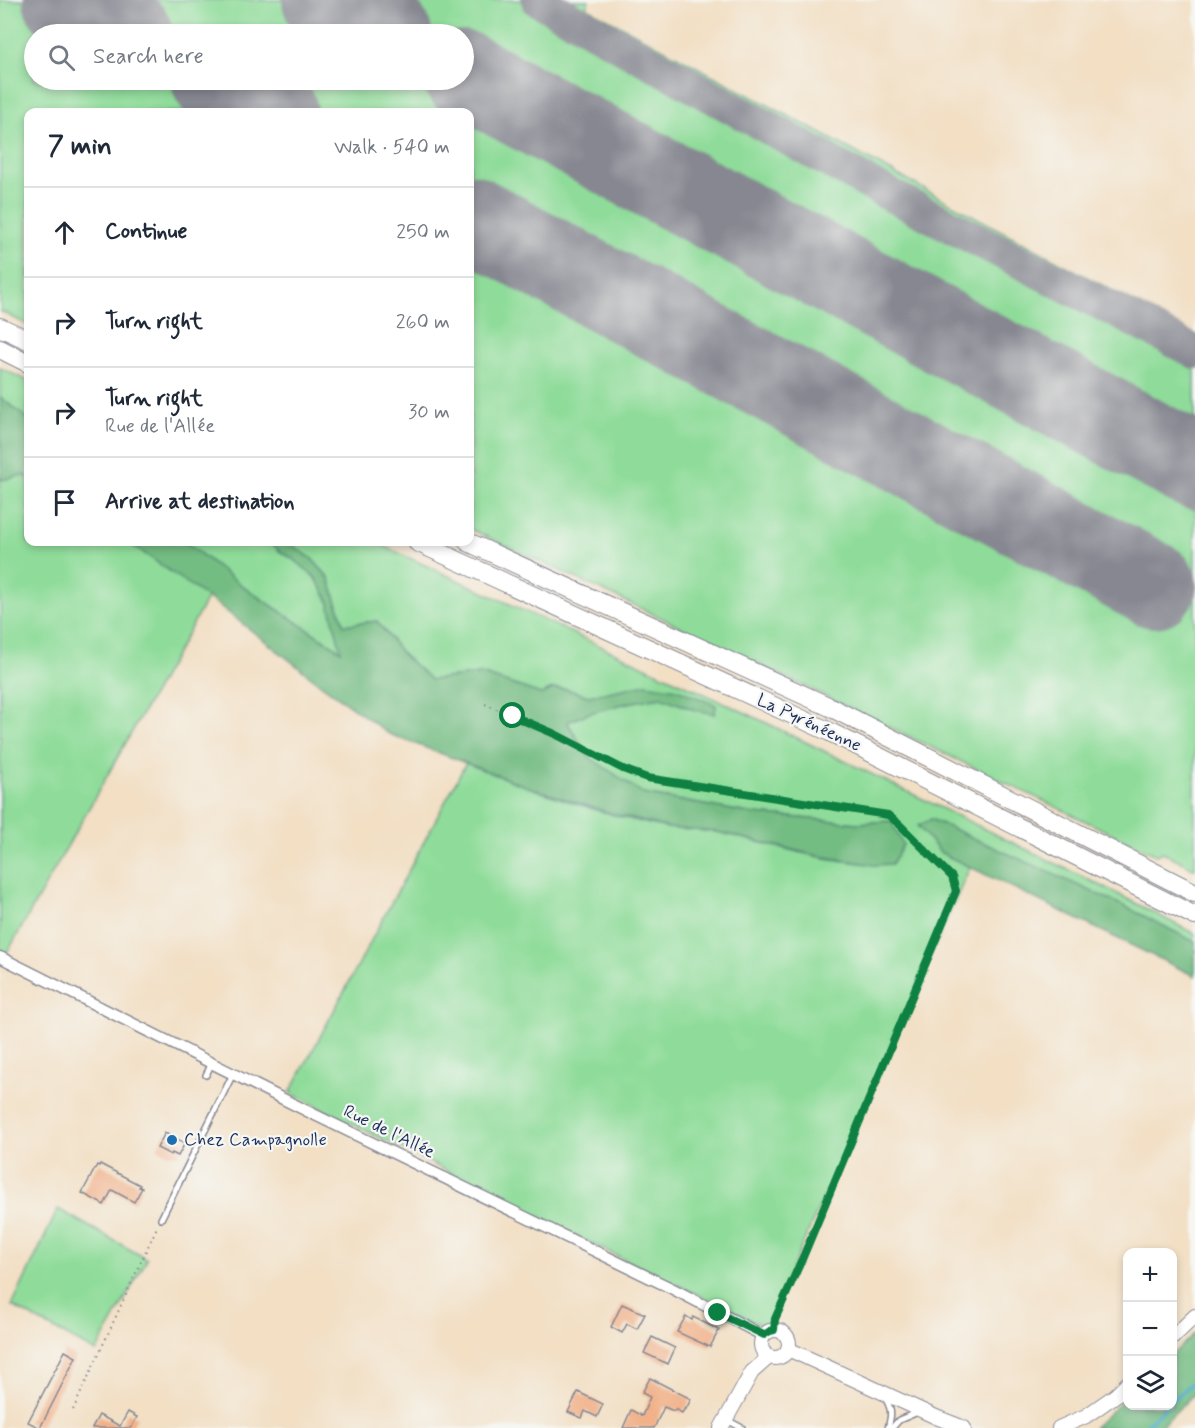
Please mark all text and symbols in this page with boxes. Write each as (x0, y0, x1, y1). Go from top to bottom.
search box (24, 24, 474, 90)
icon: search (45, 41, 78, 74)
text: Search here (93, 43, 204, 71)
text: 7 min (48, 130, 112, 164)
text: Walk · 540 m (334, 134, 450, 161)
icon: ahead (48, 216, 81, 249)
text: Continue (105, 218, 187, 246)
text: 250 m (396, 219, 450, 246)
icon: right (48, 306, 81, 339)
text: Turn right (105, 308, 203, 336)
text: 260 m (396, 309, 450, 336)
text: Turn right (105, 385, 203, 413)
icon: right (48, 396, 81, 429)
text: 30 m (408, 399, 450, 426)
text: Rue de l'Allée (105, 413, 215, 440)
icon: arrive (48, 486, 81, 519)
text: Arrive at destination (105, 488, 295, 516)
street label: La Pyrénéenne (753, 688, 865, 758)
route start (499, 702, 525, 728)
street label: Rue de l'Allée (339, 1100, 439, 1165)
place label: Chez Campagnolle (184, 1128, 327, 1152)
marker: Chez Campagnolle (165, 1133, 179, 1147)
map controls (1123, 1248, 1177, 1410)
button: + (1123, 1248, 1177, 1302)
route end (704, 1299, 730, 1325)
button: − (1123, 1302, 1177, 1356)
button: layers (1123, 1356, 1177, 1410)

